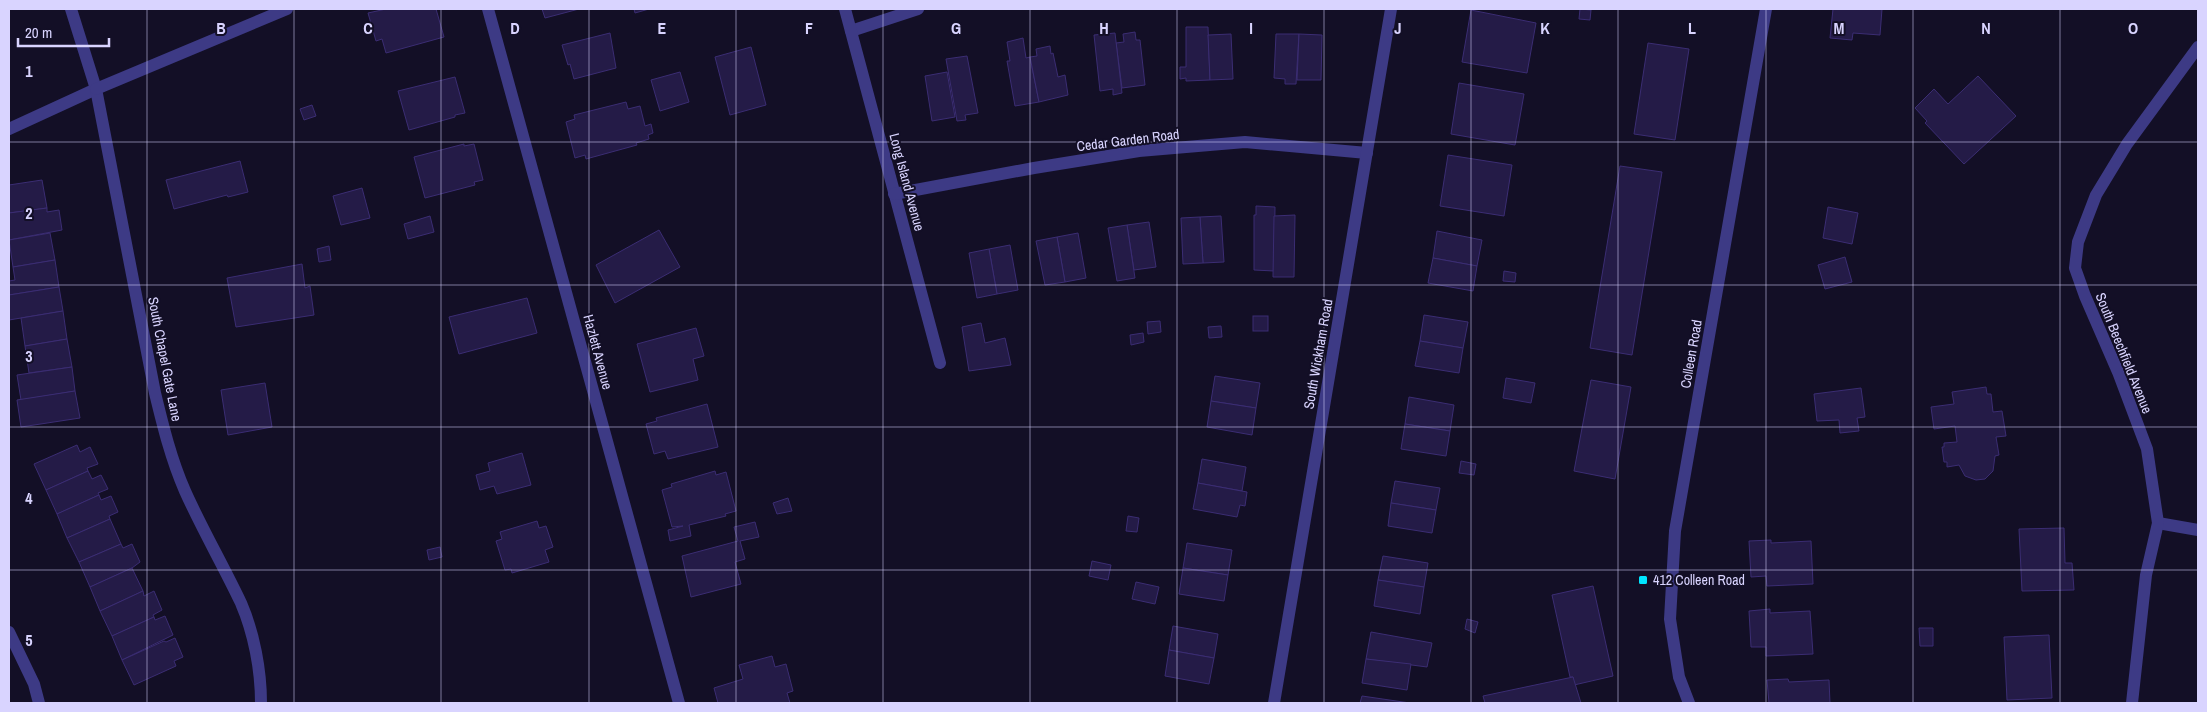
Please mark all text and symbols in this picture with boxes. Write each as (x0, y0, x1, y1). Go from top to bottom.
scale bar (18, 15, 109, 47)
text: B (216, 17, 226, 39)
text: C (363, 17, 373, 39)
text: D (510, 17, 520, 39)
text: E (658, 17, 667, 39)
text: F (805, 17, 813, 39)
text: G (951, 17, 961, 39)
text: H (1099, 17, 1109, 39)
text: I (1249, 17, 1253, 39)
text: J (1394, 17, 1402, 39)
text: K (1540, 17, 1550, 39)
text: L (1688, 17, 1696, 39)
text: M (1834, 17, 1845, 39)
text: N (1981, 17, 1991, 39)
text: O (2128, 17, 2138, 39)
text: 20 m (25, 22, 52, 43)
text: 1 (25, 60, 33, 82)
street label: Cedar Garden Road (1076, 125, 1180, 155)
street label: Long Island Avenue (885, 131, 929, 233)
text: 2 (25, 202, 33, 224)
street label: South Beechfield Avenue (2092, 290, 2156, 416)
street label: South Chapel Gate Lane (144, 295, 186, 423)
street label: South Wickham Road (1299, 297, 1337, 411)
street label: Hazlett Avenue (579, 312, 617, 392)
street label: Colleen Road (1676, 318, 1706, 390)
text: 3 (25, 345, 33, 367)
text: 4 (25, 487, 33, 509)
place label: 412 Colleen Road (1653, 571, 1745, 589)
marker: 412 Colleen Road (1637, 574, 1649, 586)
text: 5 (25, 629, 33, 651)

